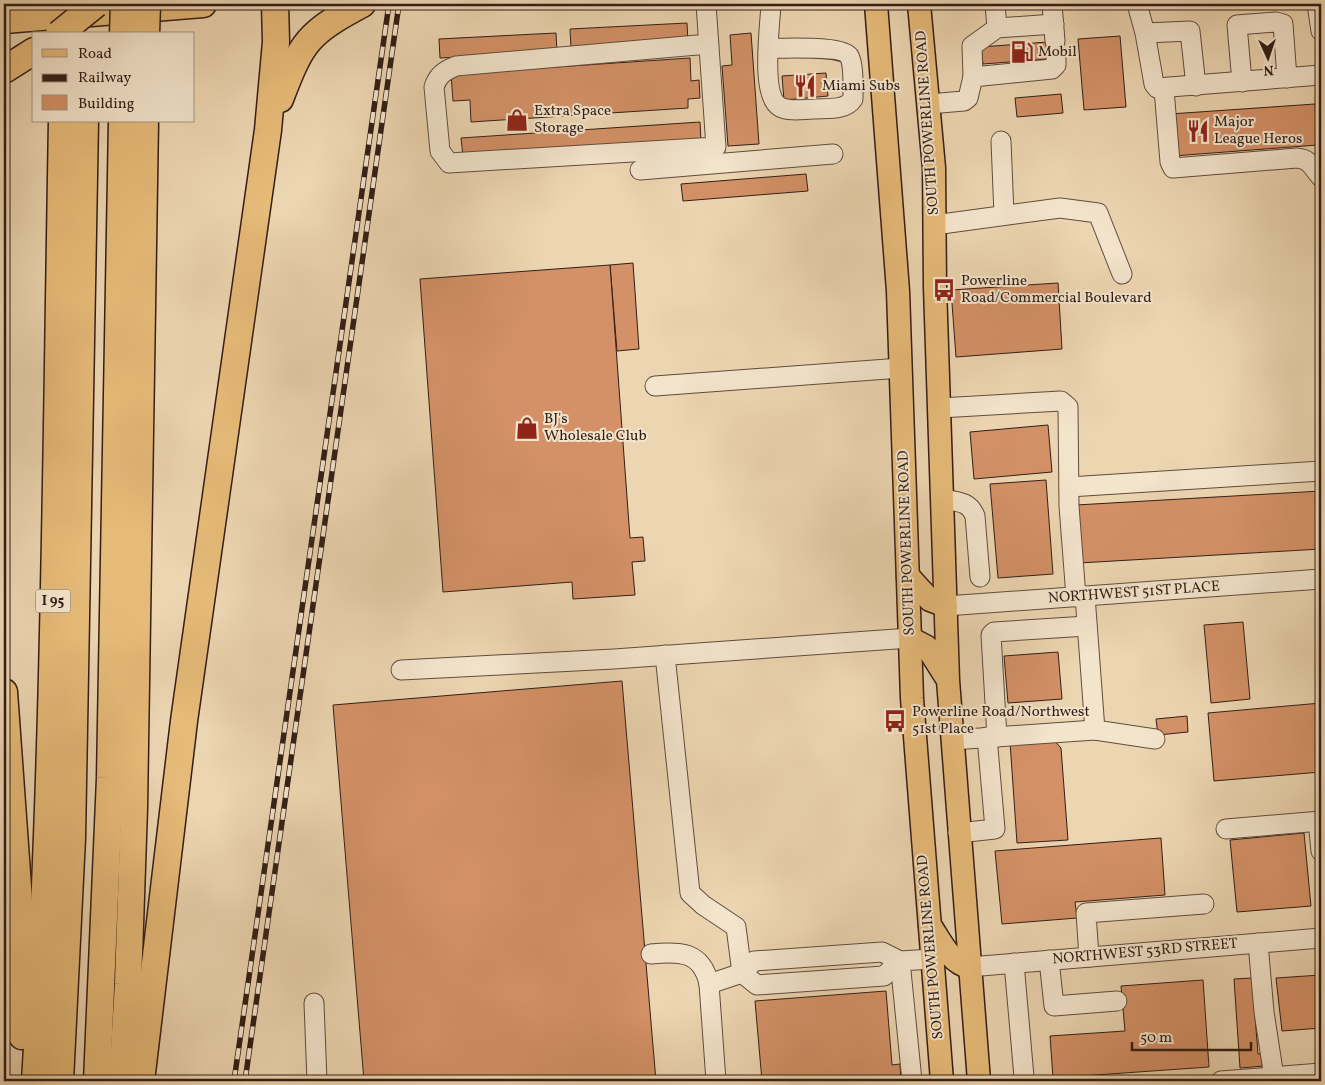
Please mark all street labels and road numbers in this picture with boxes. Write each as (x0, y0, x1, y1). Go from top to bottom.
street label: SOUTH POWERLINE ROAD (911, 30, 945, 216)
street label: SOUTH POWERLINE ROAD (893, 450, 921, 636)
street label: NORTHWEST 51ST PLACE (1047, 577, 1221, 609)
road number: I 95 (36, 590, 70, 612)
street label: SOUTH POWERLINE ROAD (912, 854, 950, 1040)
street label: NORTHWEST 53RD STREET (1051, 933, 1239, 971)

